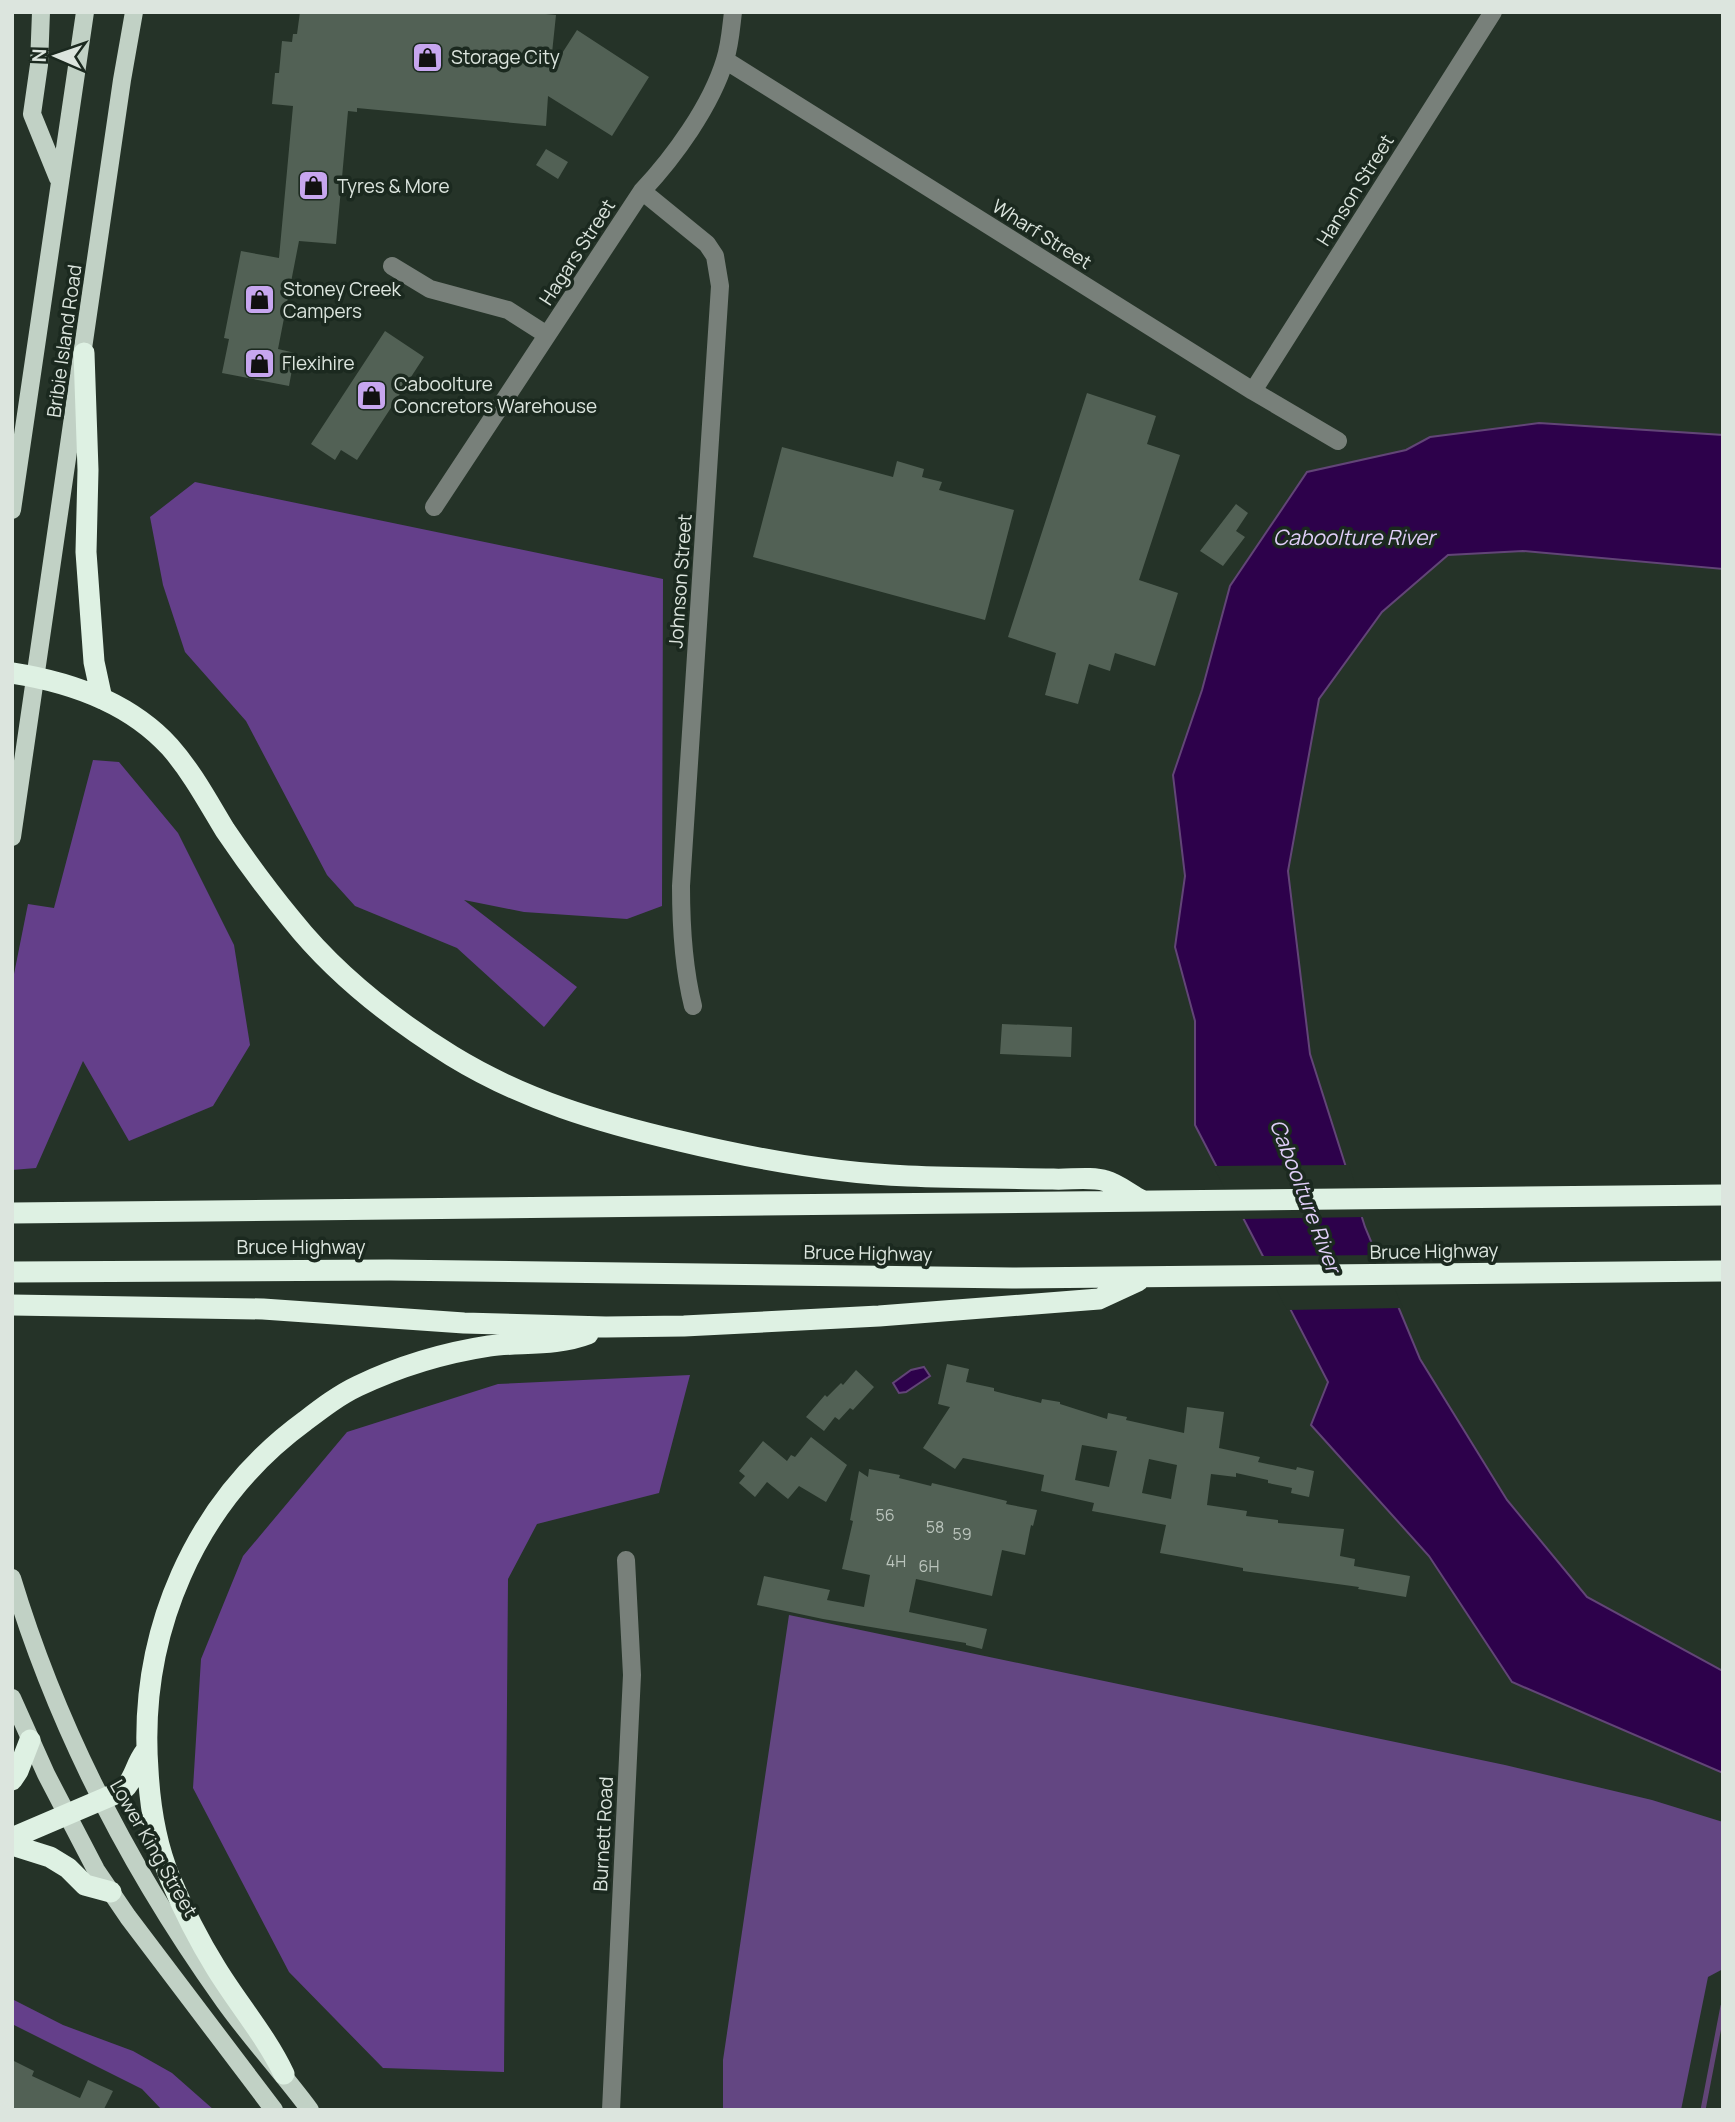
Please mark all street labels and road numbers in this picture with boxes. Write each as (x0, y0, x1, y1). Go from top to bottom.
street label: Hanson Street (1310, 129, 1400, 251)
street label: Wharf Street (987, 193, 1097, 275)
street label: Hagars Street (533, 194, 621, 310)
street label: Bribie Island Road (40, 263, 88, 419)
street label: Johnson Street (662, 513, 698, 649)
street label: Bruce Highway (237, 1234, 365, 1260)
street label: Bruce Highway (1369, 1237, 1499, 1265)
street label: Bruce Highway (803, 1239, 933, 1267)
street label: Lower King Street (104, 1775, 204, 1921)
street label: Burnett Road (587, 1776, 619, 1892)

